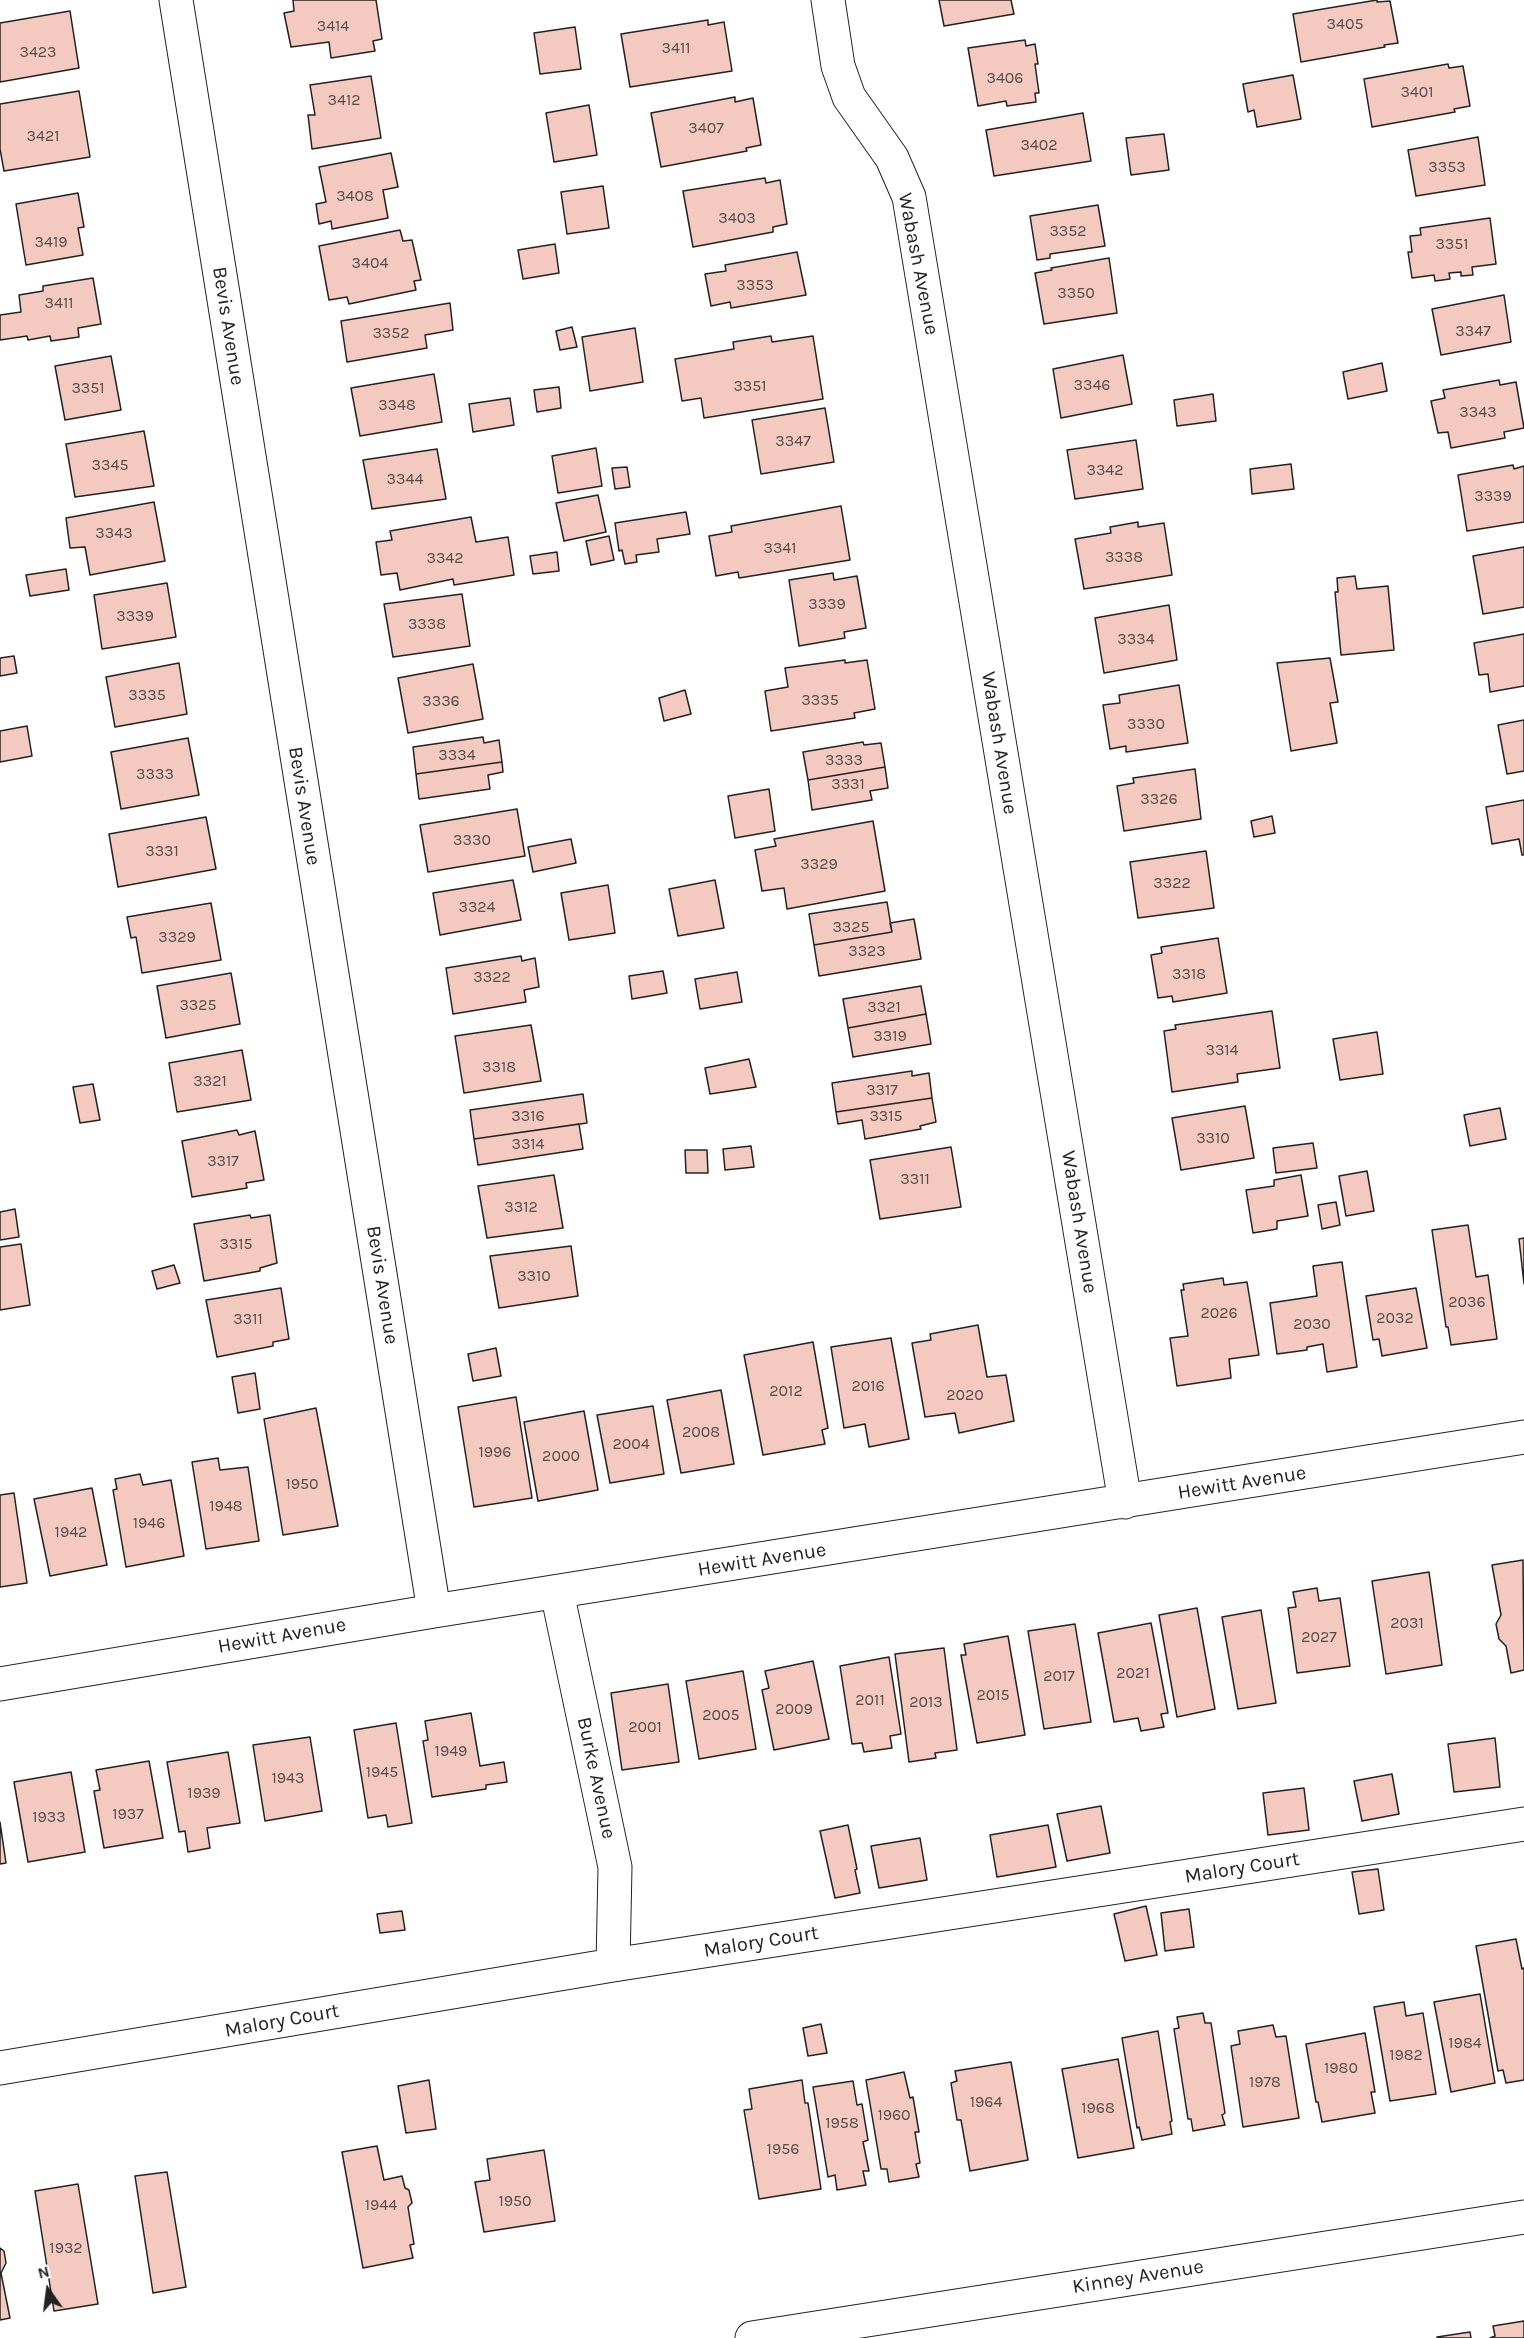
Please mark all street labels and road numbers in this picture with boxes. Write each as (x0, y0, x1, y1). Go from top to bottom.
street label: Wabash Avenue (892, 191, 944, 337)
street label: Bevis Avenue (207, 265, 249, 387)
street label: Wabash Avenue (976, 670, 1022, 816)
street label: Bevis Avenue (283, 745, 325, 867)
street label: Wabash Avenue (1056, 1149, 1102, 1295)
street label: Bevis Avenue (361, 1224, 403, 1346)
street label: Hewitt Avenue (1176, 1461, 1308, 1505)
street label: Hewitt Avenue (696, 1538, 828, 1582)
street label: Hewitt Avenue (216, 1613, 348, 1659)
street label: Burke Avenue (571, 1715, 621, 1841)
street label: Malory Court (1183, 1847, 1301, 1889)
street label: Malory Court (702, 1921, 820, 1963)
street label: Malory Court (223, 1999, 341, 2043)
street label: Kinney Avenue (1071, 2255, 1205, 2299)

